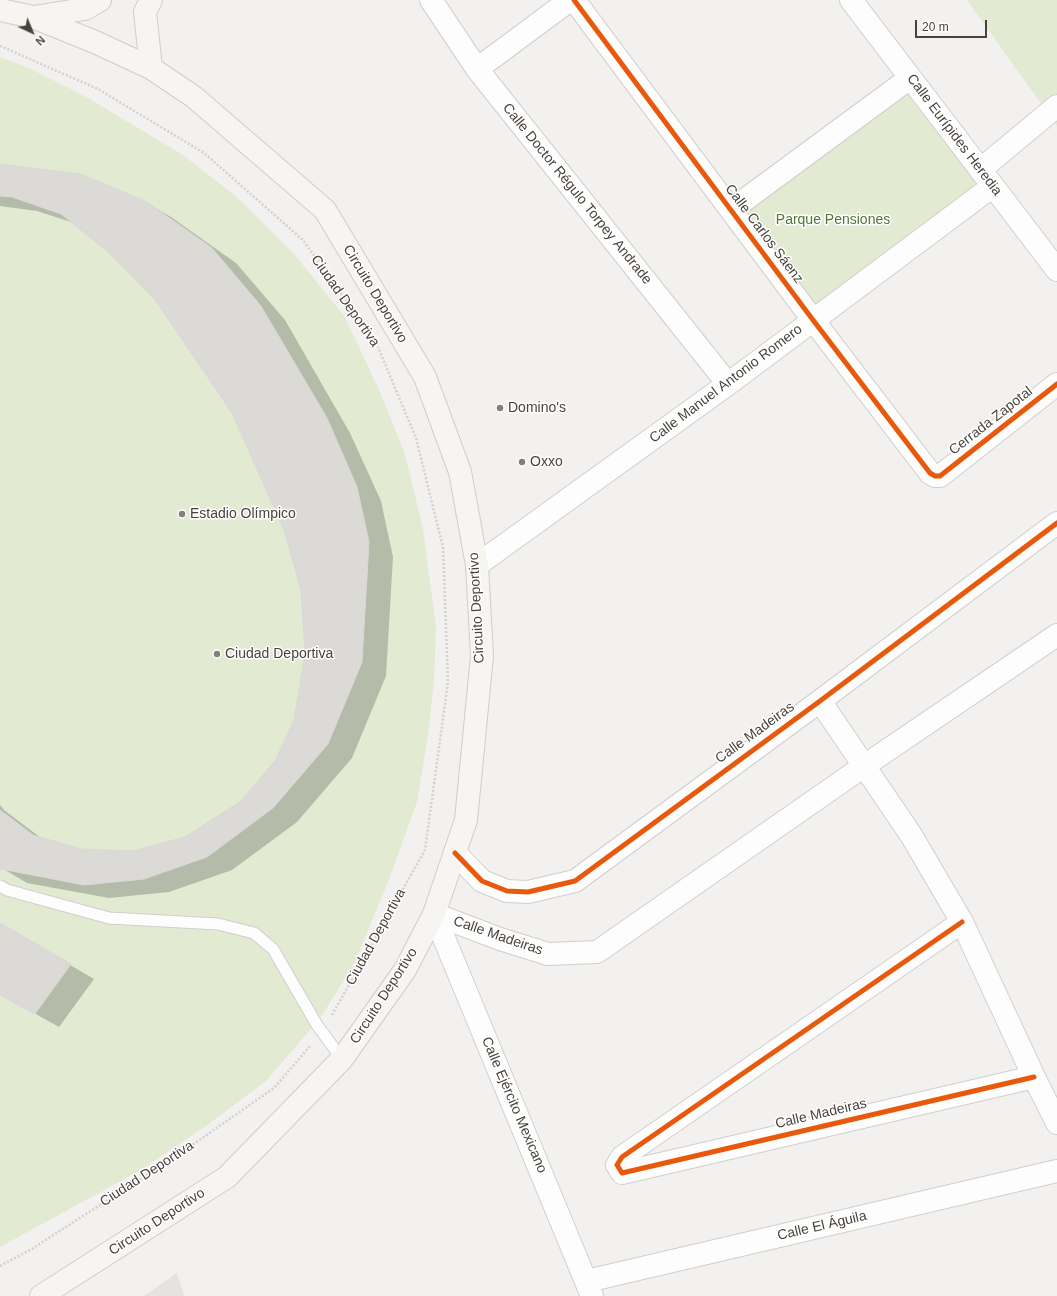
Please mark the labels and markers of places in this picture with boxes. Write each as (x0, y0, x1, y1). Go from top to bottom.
place label: Domino's (508, 400, 566, 416)
marker: Domino's (495, 403, 505, 413)
place label: Oxxo (530, 454, 563, 470)
marker: Oxxo (517, 457, 527, 467)
place label: Estadio Olímpico (190, 506, 296, 522)
marker: Estadio Olímpico (177, 509, 187, 519)
place label: Ciudad Deportiva (225, 646, 333, 662)
marker: Ciudad Deportiva (212, 649, 222, 659)

